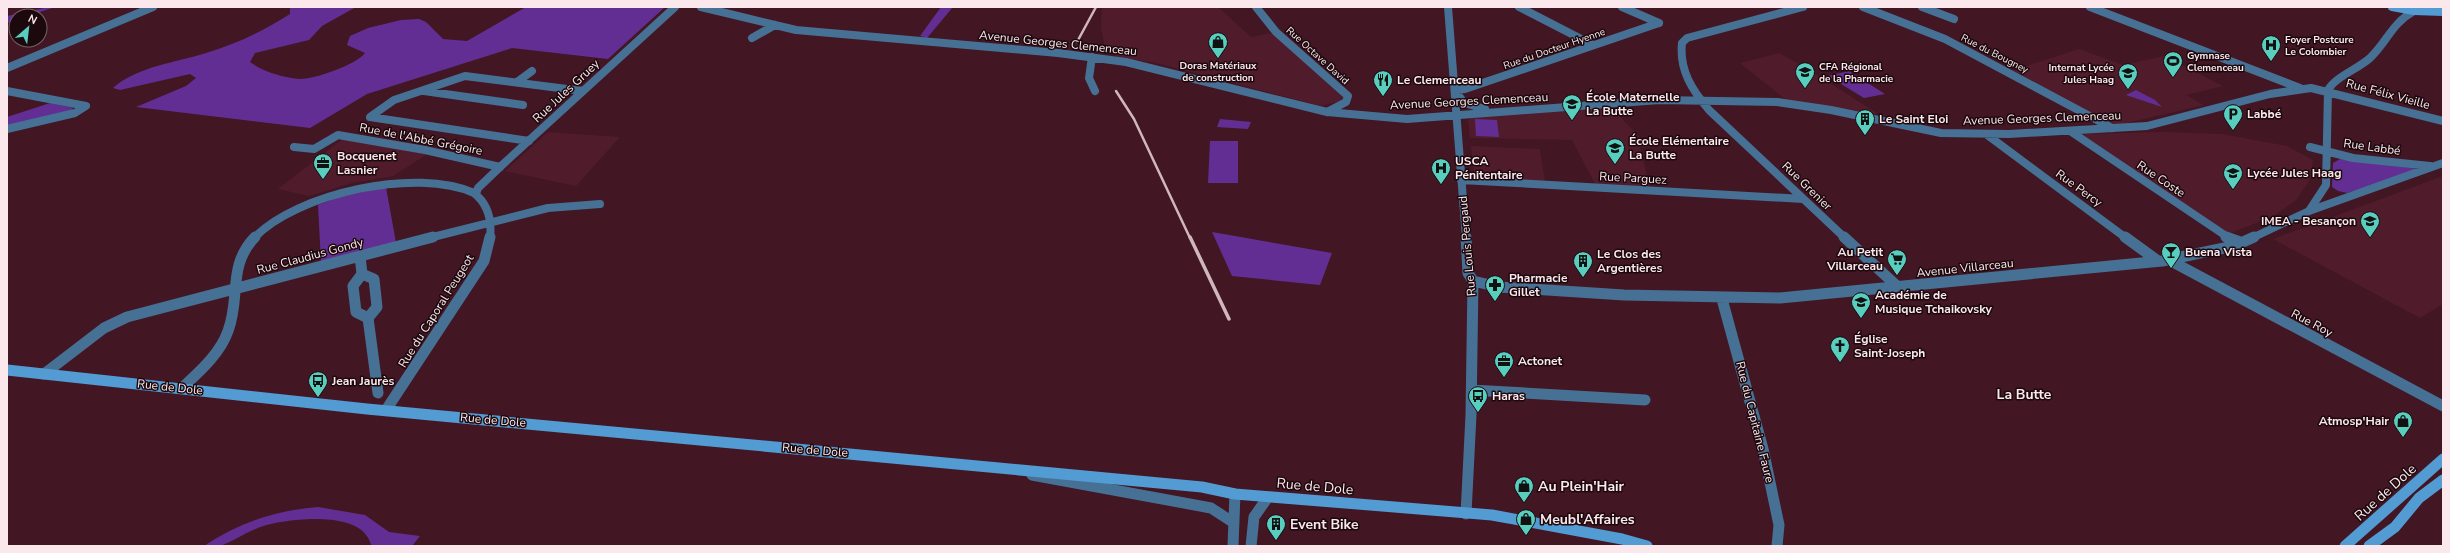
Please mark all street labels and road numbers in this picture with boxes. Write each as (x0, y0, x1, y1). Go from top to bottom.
street label: Rue Octave David (1283, 24, 1352, 88)
street label: Rue du Docteur Hyenne (1501, 25, 1607, 73)
street label: Avenue Georges Clemenceau (978, 27, 1138, 59)
street label: Rue du Bougney (1958, 31, 2031, 77)
street label: Rue Jules Gruey (529, 55, 603, 126)
street label: Rue Félix Vieille (2344, 75, 2432, 113)
street label: Avenue Georges Clemenceau (1389, 89, 1549, 113)
street label: Avenue Georges Clemenceau (1963, 107, 2121, 129)
street label: Rue de l'Abbé Grégoire (358, 119, 484, 159)
street label: Rue Labbé (2342, 135, 2402, 159)
street label: Rue Coste (2134, 157, 2188, 201)
street label: Rue Grenier (1778, 158, 1836, 214)
street label: Rue Percy (2052, 166, 2106, 211)
street label: Rue Parguez (1599, 168, 1668, 188)
street label: Rue Louis Pergaud (1455, 195, 1479, 297)
street label: Rue Claudius Gondy (255, 234, 366, 278)
street label: Rue du Caporal Peugeot (395, 251, 478, 371)
street label: Avenue Villarceau (1916, 255, 2014, 281)
street label: Rue Roy (2288, 305, 2336, 341)
street label: Rue du Capitaine Faure (1732, 360, 1778, 484)
street label: Rue de Dole (136, 376, 204, 398)
street label: Rue de Dole (459, 409, 527, 431)
street label: Rue de Dole (781, 439, 849, 461)
street label: Rue de Dole (2350, 459, 2420, 525)
street label: Rue de Dole (1276, 474, 1354, 499)

